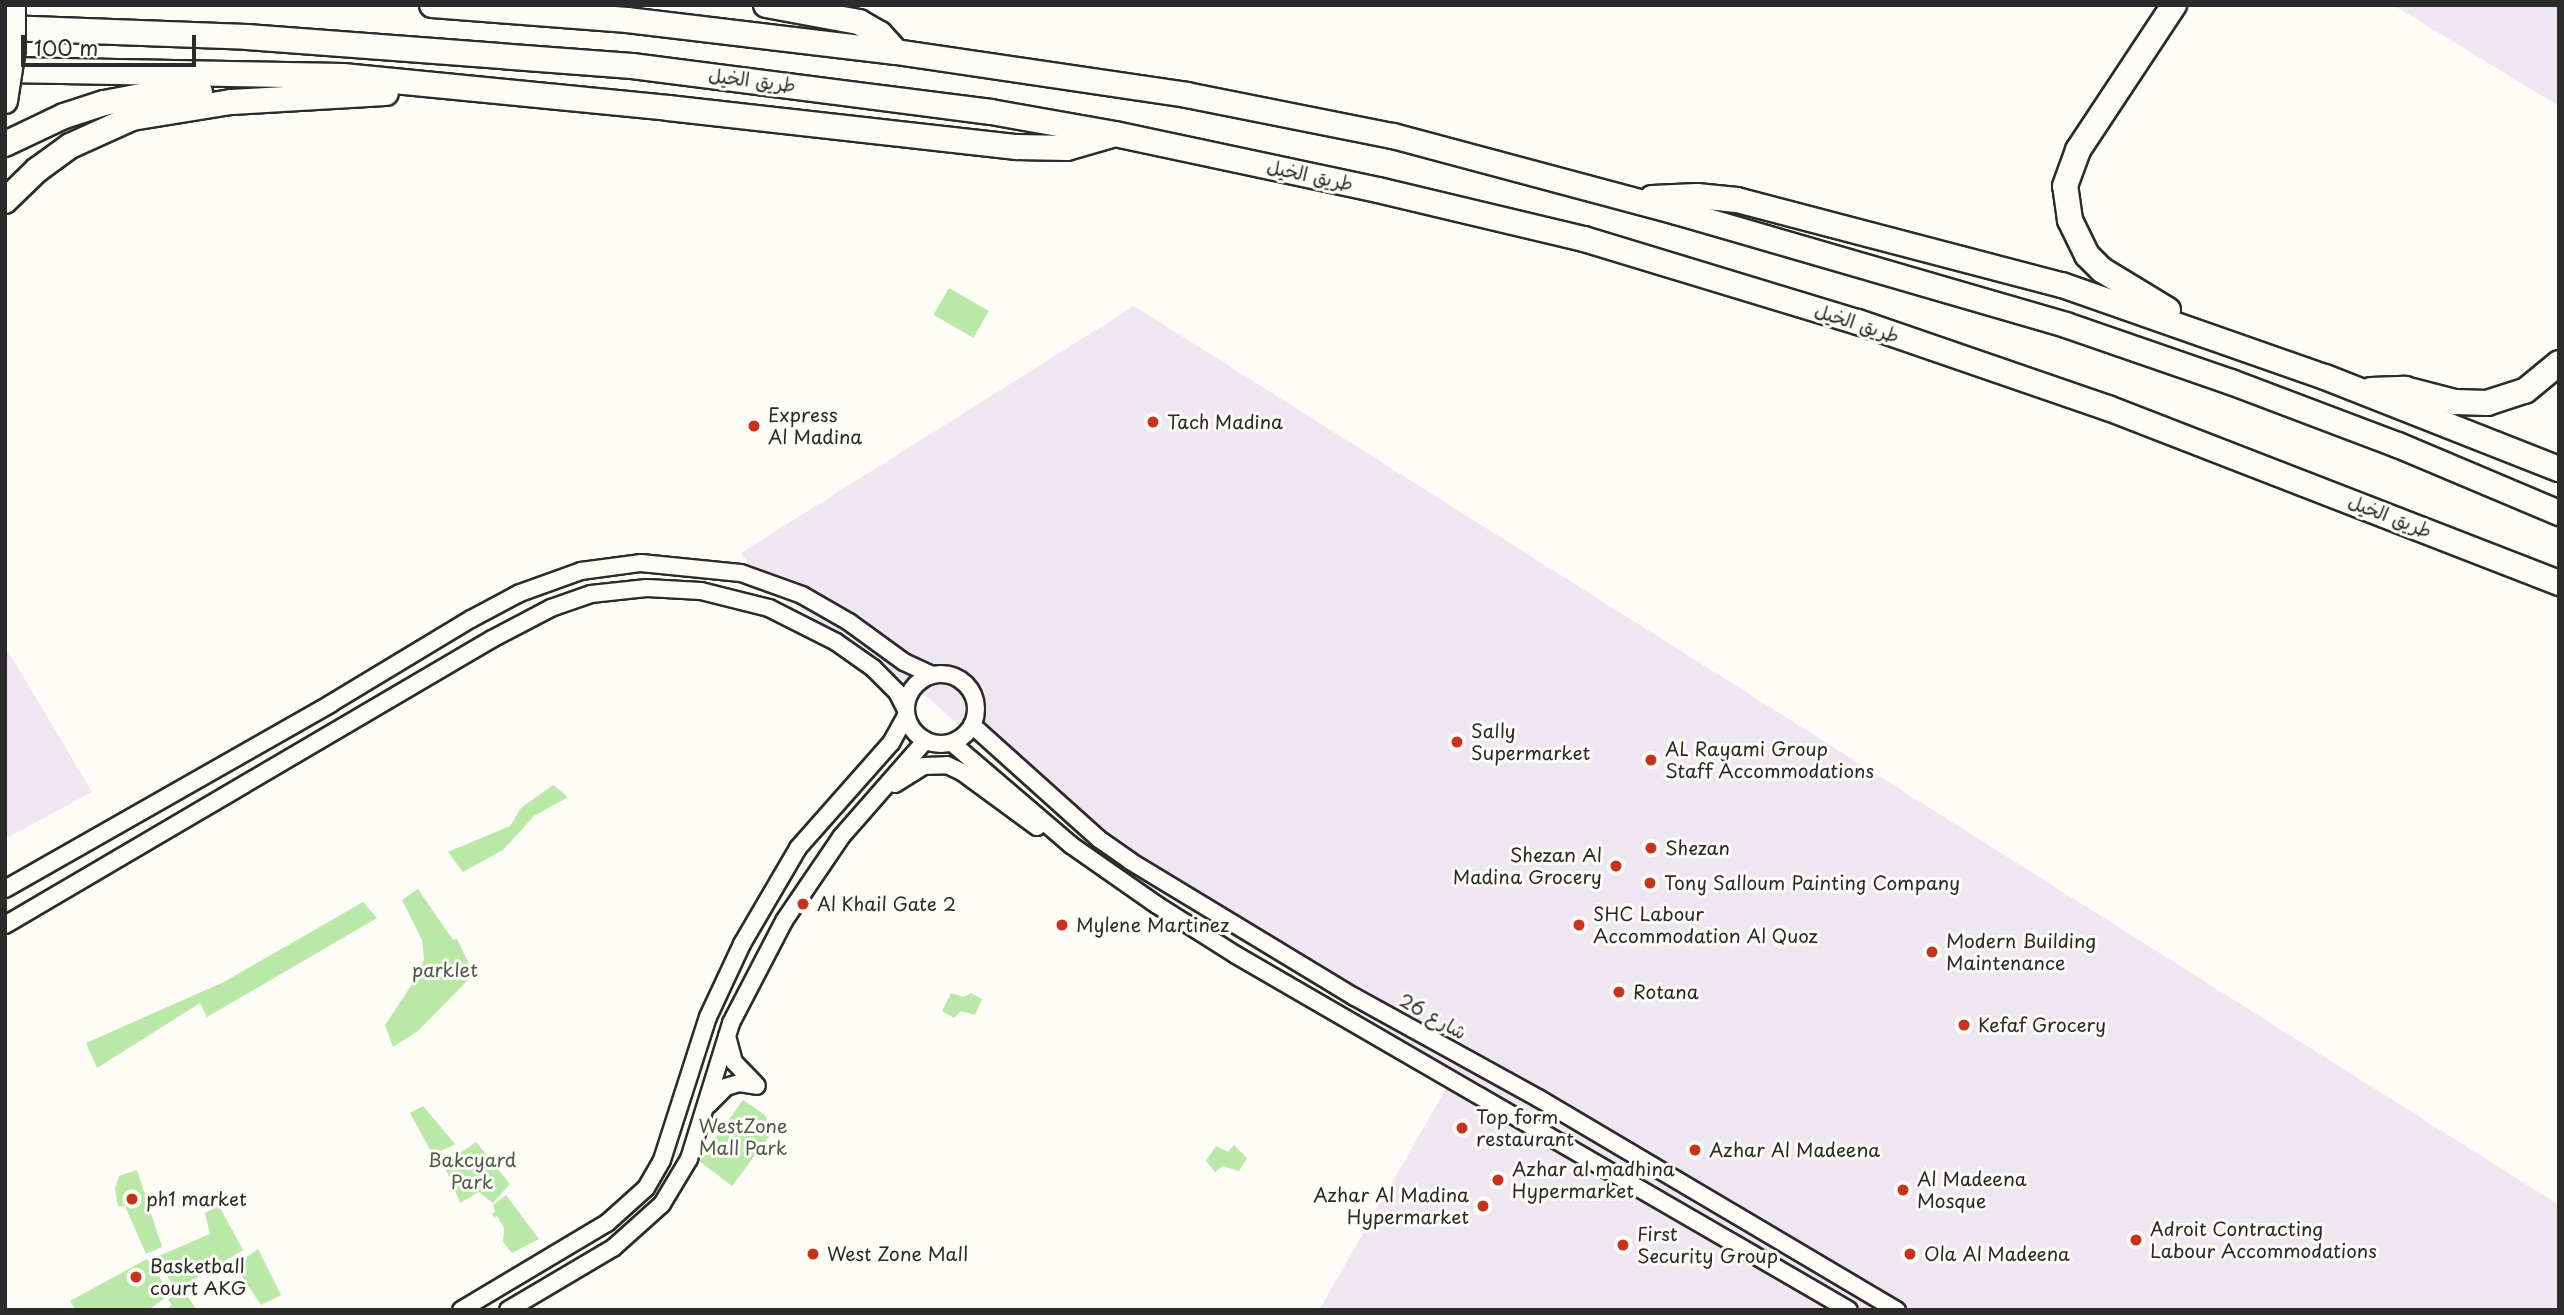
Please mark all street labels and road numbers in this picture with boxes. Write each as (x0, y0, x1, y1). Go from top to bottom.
street label: طريق الخيل (707, 63, 797, 97)
street label: طريق الخيل (1265, 155, 1355, 195)
street label: طريق الخيل (1812, 299, 1902, 347)
street label: طريق الخيل (2345, 490, 2435, 542)
street label: شارع 26 (1395, 988, 1471, 1044)

